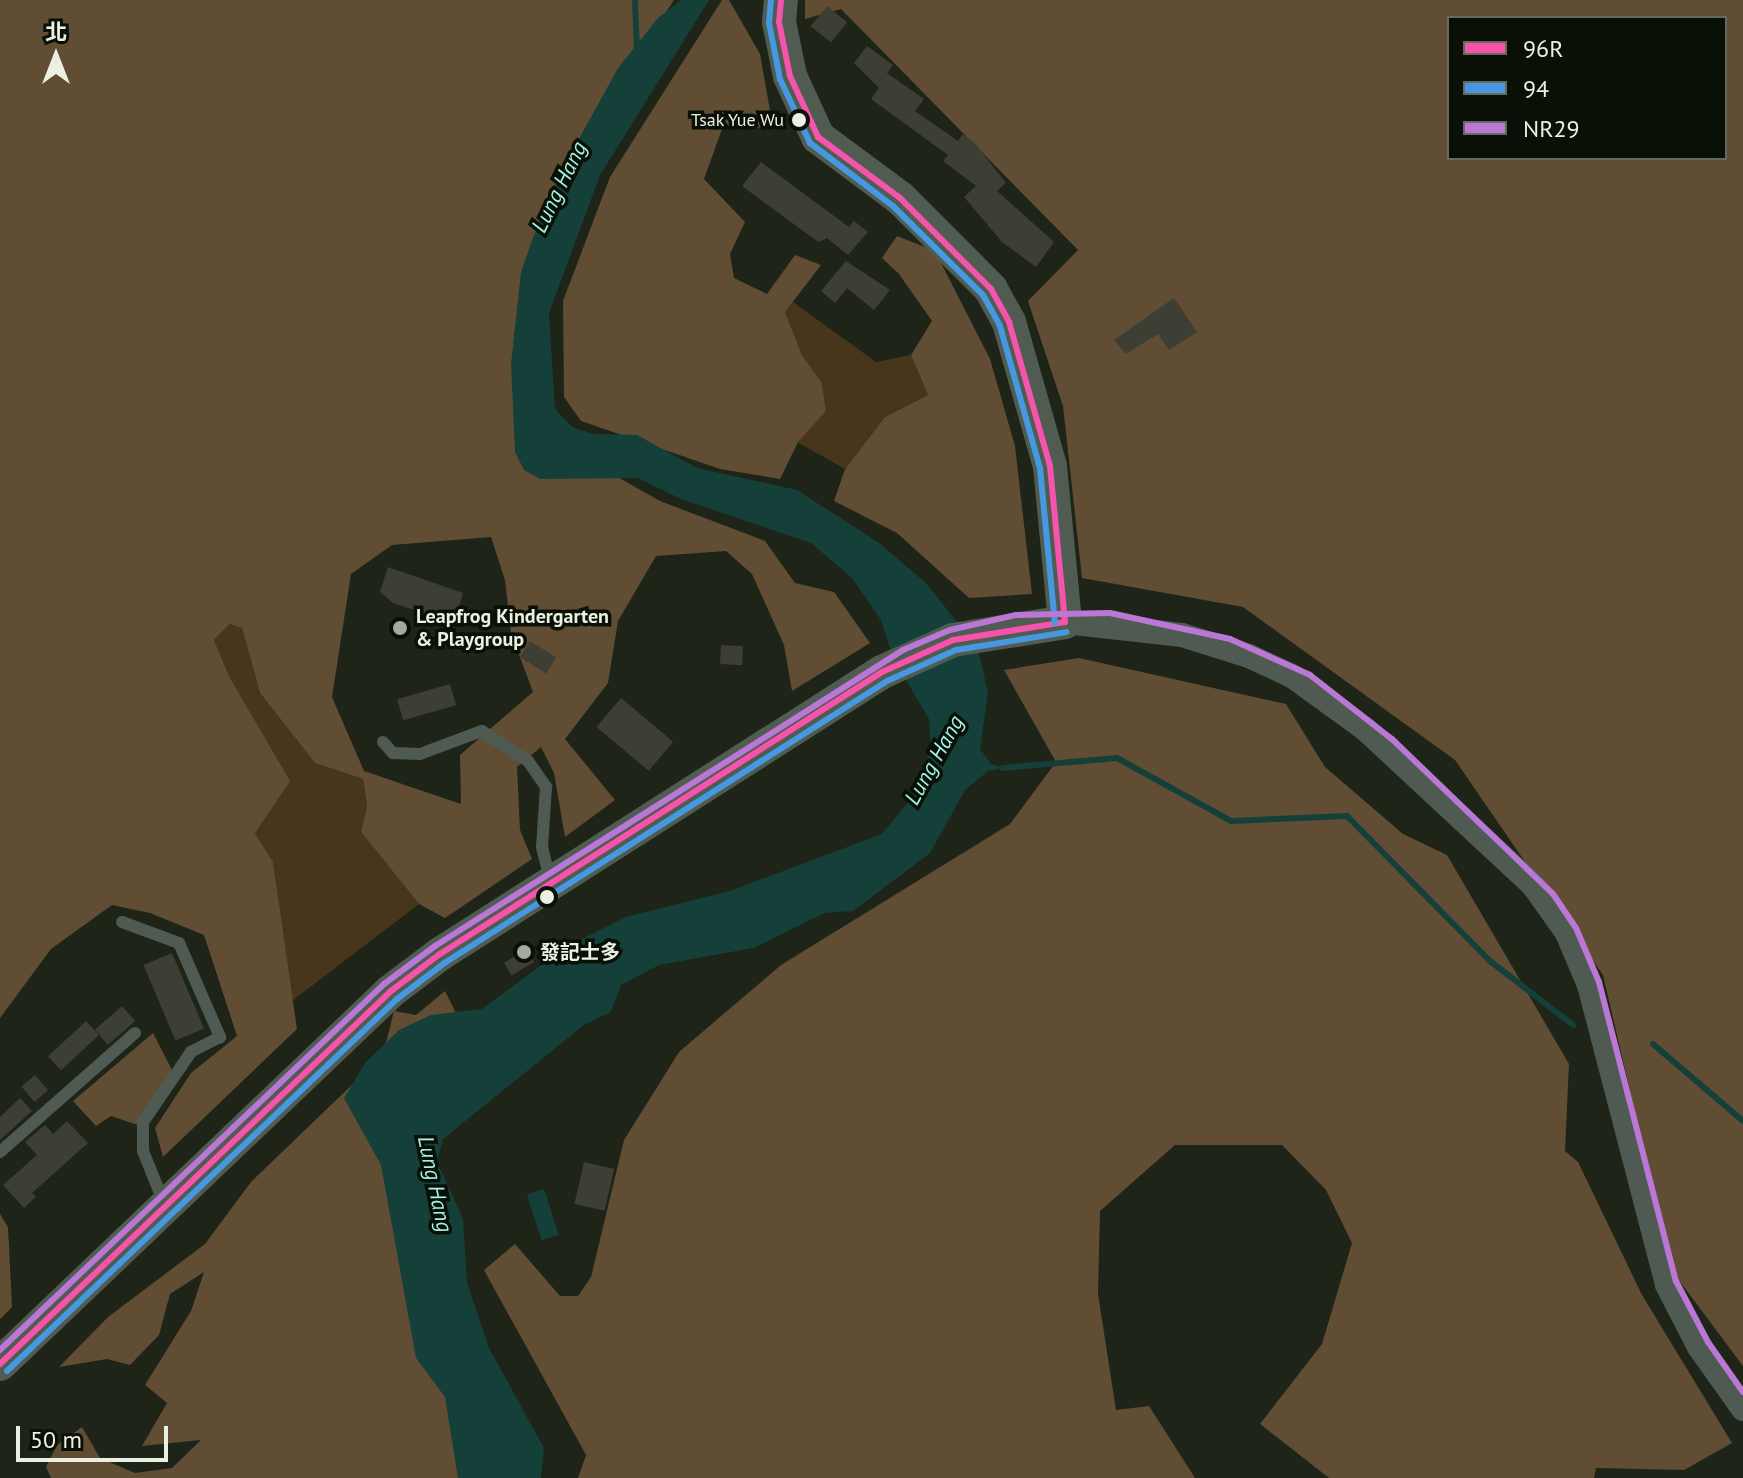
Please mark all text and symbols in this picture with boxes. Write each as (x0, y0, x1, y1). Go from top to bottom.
north arrow (16, 16, 96, 96)
legend (1447, 16, 1727, 160)
text: 北 (45, 18, 67, 46)
text: 96R (1523, 33, 1563, 64)
text: 94 (1523, 73, 1549, 104)
place label: Tsak Yue Wu (690, 109, 784, 131)
marker: Tsak Yue Wu (791, 112, 807, 128)
text: NR29 (1523, 113, 1580, 144)
water label: Lung Hang (526, 137, 592, 237)
place label: Leapfrog Kindergarten & Playgroup (416, 604, 609, 651)
marker: Leapfrog Kindergarten & Playgroup (391, 619, 409, 637)
water label: Lung Hang (899, 711, 969, 809)
unlabelled marker (539, 889, 555, 905)
place label: 發記士多 (540, 940, 620, 964)
marker: 發記士多 (515, 943, 533, 961)
water label: Lung Hang (412, 1133, 458, 1235)
scale bar (20, 1410, 172, 1460)
text: 50 m (30, 1424, 82, 1455)

